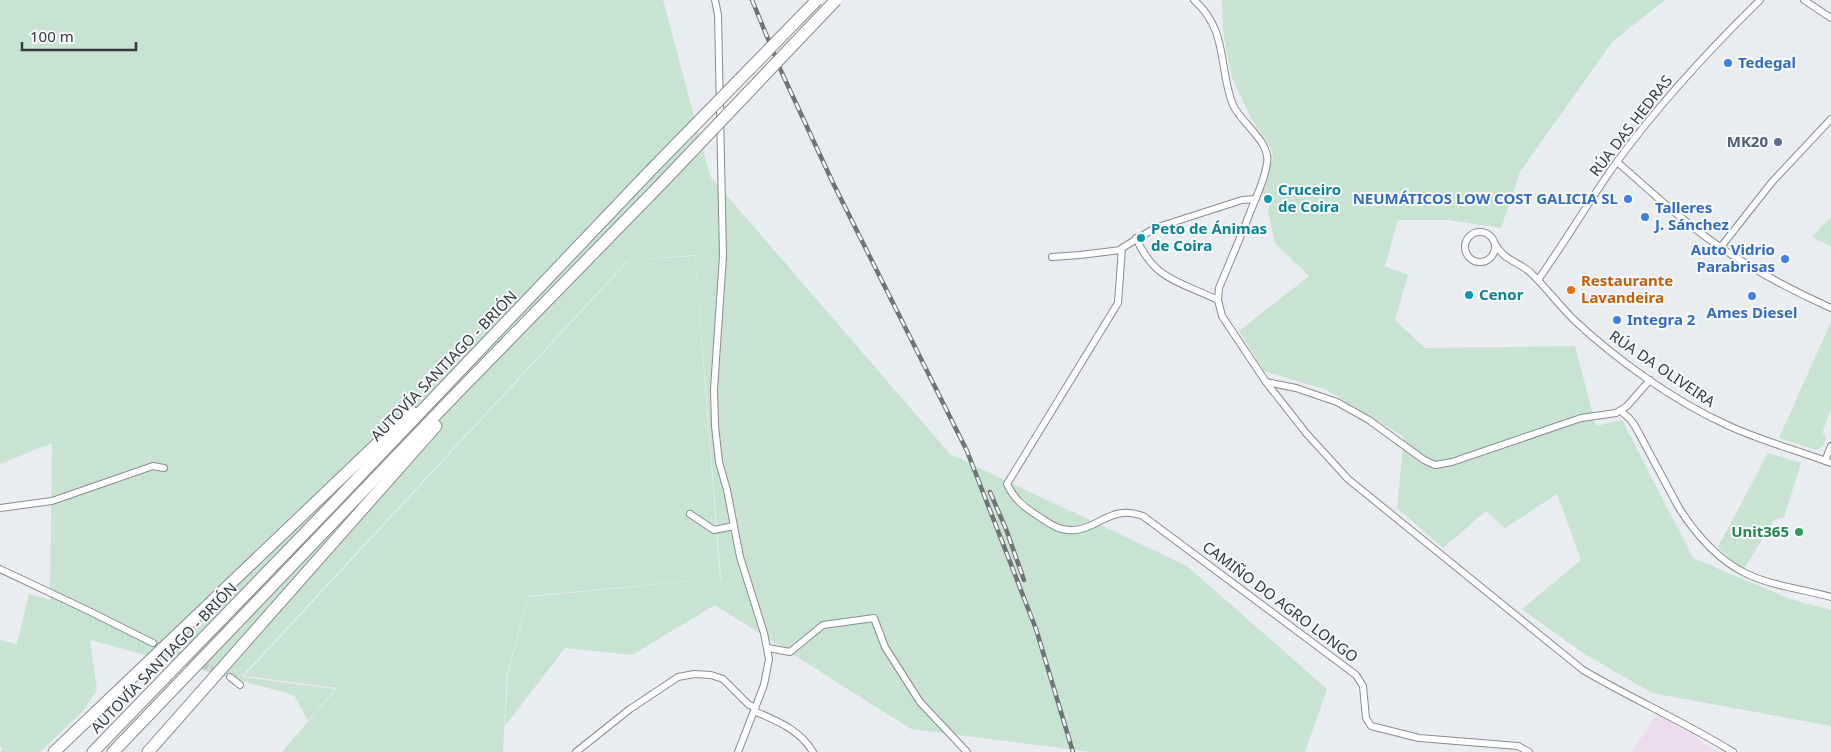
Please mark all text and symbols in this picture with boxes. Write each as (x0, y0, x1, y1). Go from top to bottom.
scale bar (22, 20, 136, 52)
text: 100 m (30, 26, 74, 46)
place label: Tedegal (1738, 52, 1796, 72)
marker: Tedegal (1722, 57, 1734, 69)
street label: RÚA DAS HEDRAS (1584, 71, 1676, 180)
place label: MK20 (1727, 131, 1768, 151)
marker: MK20 (1772, 136, 1784, 148)
place label: Cruceiro de Coira (1278, 179, 1341, 216)
place label: NEUMÁTICOS LOW COST GALICIA SL (1353, 188, 1618, 208)
marker: Cruceiro de Coira (1262, 193, 1274, 205)
marker: NEUMÁTICOS LOW COST GALICIA SL (1622, 193, 1634, 205)
place label: Talleres J. Sánchez (1653, 197, 1729, 234)
marker: Talleres J. Sánchez (1639, 211, 1651, 223)
place label: Peto de Ánimas de Coira (1151, 218, 1267, 255)
marker: Peto de Ánimas de Coira (1135, 232, 1147, 244)
place label: Auto Vidrio Parabrisas (1691, 239, 1775, 276)
marker: Auto Vidrio Parabrisas (1779, 253, 1791, 265)
place label: Restaurante Lavandeira (1581, 270, 1673, 307)
place label: Cenor (1479, 284, 1524, 304)
marker: Restaurante Lavandeira (1565, 284, 1577, 296)
street label: AUTOVÍA SANTIAGO - BRIÓN (366, 286, 521, 445)
marker: Cenor (1463, 289, 1475, 301)
marker: Ames Diesel (1746, 290, 1758, 302)
place label: Ames Diesel (1707, 302, 1797, 322)
place label: Integra 2 (1627, 309, 1696, 329)
marker: Integra 2 (1611, 314, 1623, 326)
street label: RÚA DA OLIVEIRA (1606, 325, 1720, 411)
place label: Unit365 (1731, 521, 1789, 541)
marker: Unit365 (1793, 526, 1805, 538)
street label: CAMIÑO DO AGRO LONGO (1199, 536, 1362, 666)
street label: AUTOVÍA SANTIAGO - BRIÓN (86, 578, 241, 737)

